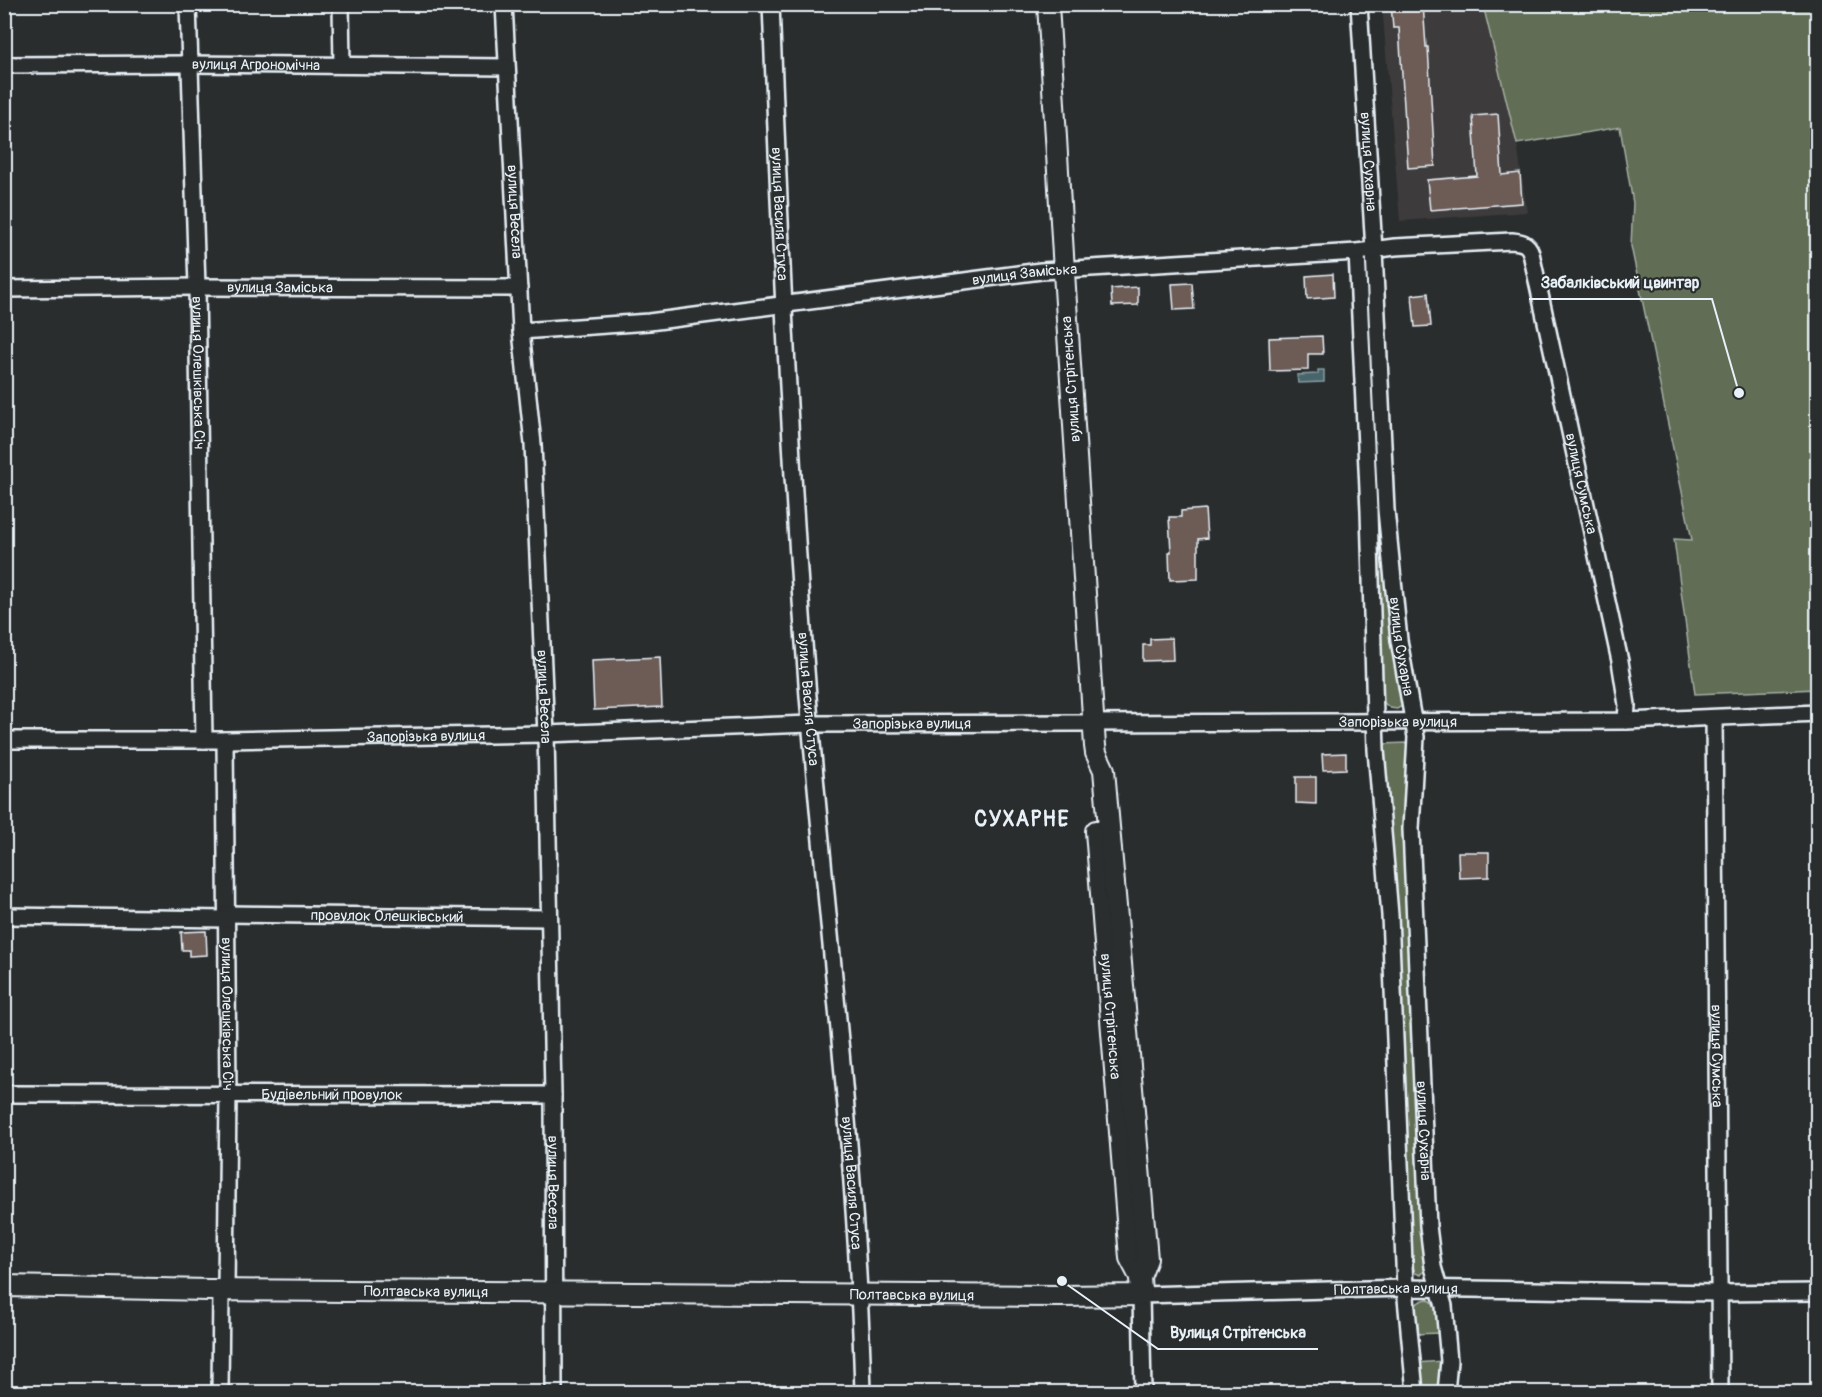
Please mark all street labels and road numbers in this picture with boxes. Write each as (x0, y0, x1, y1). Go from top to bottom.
street label: вулиця Агрономічна (192, 55, 320, 75)
street label: вулиця Сухарна (1356, 111, 1381, 212)
street label: вулиця Василя Стуса (767, 147, 792, 281)
street label: вулиця Весела (503, 164, 527, 259)
street label: вулиця Заміська (971, 259, 1078, 289)
street label: вулиця Заміська (227, 278, 333, 297)
street label: вулиця Олешківська Січ (188, 296, 209, 450)
street label: вулиця Стрітенська (1057, 315, 1085, 443)
street label: вулиця Сумська (1561, 431, 1602, 536)
street label: вулиця Сухарна (1385, 596, 1418, 697)
street label: вулиця Василя Стуса (794, 632, 823, 767)
street label: вулиця Весела (533, 649, 556, 744)
street label: Запорізька вулиця (1338, 712, 1457, 732)
street label: Запорізька вулиця (852, 714, 971, 733)
street label: Запорізька вулиця (367, 726, 485, 747)
street label: провулок Олешківський (310, 906, 464, 926)
street label: вулиця Олешківська Січ (217, 937, 237, 1091)
street label: вулиця Стрітенська (1096, 953, 1125, 1080)
street label: вулиця Сумська (1707, 1004, 1727, 1108)
street label: вулиця Сухарна (1412, 1080, 1436, 1181)
street label: Будівельний провулок (261, 1085, 403, 1104)
street label: вулиця Василя Стуса (837, 1115, 866, 1250)
street label: вулиця Весела (544, 1136, 563, 1230)
street label: Полтавська вулиця (1334, 1278, 1458, 1299)
street label: Полтавська вулиця (364, 1282, 488, 1301)
street label: Полтавська вулиця (850, 1285, 974, 1305)

